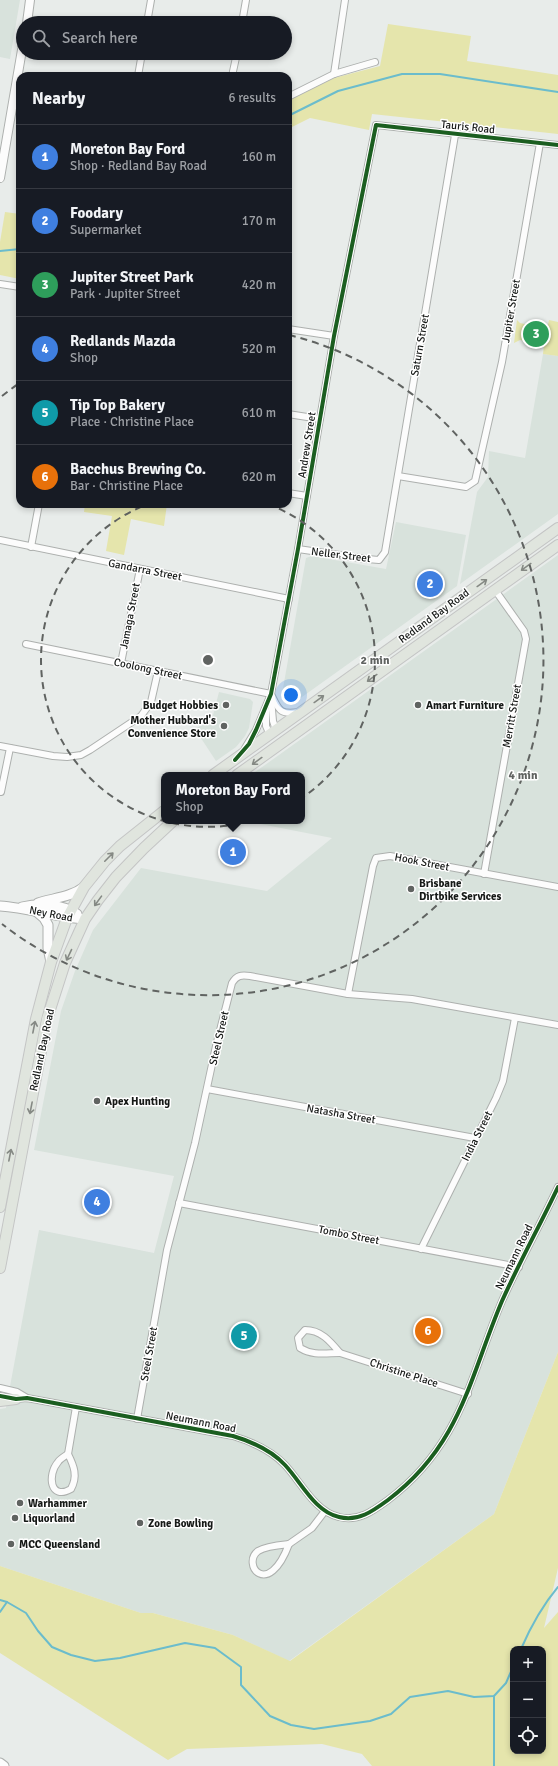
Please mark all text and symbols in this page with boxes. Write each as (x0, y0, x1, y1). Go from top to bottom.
search box (16, 16, 292, 60)
icon: search (30, 27, 52, 49)
text: Search here (62, 29, 138, 47)
text: Nearby (32, 88, 85, 109)
text: 6 results (228, 90, 276, 106)
street label: Tauris Road (440, 118, 496, 136)
text: Moreton Bay Ford (70, 140, 185, 158)
text: 1 (41, 149, 49, 165)
text: 160 m (242, 149, 276, 165)
text: Shop · Redland Bay Road (70, 158, 207, 174)
text: Foodary (70, 204, 123, 222)
text: 2 (41, 213, 49, 229)
text: 170 m (242, 213, 276, 229)
text: Supermarket (70, 222, 142, 238)
text: Jupiter Street Park (70, 268, 194, 286)
text: 3 (41, 277, 49, 293)
text: 420 m (242, 277, 276, 293)
street label: Jupiter Street (499, 278, 523, 344)
text: Park · Jupiter Street (70, 286, 180, 302)
street label: Saturn Street (408, 313, 432, 377)
pin: 3 (523, 319, 549, 349)
text: Redlands Mazda (70, 332, 176, 350)
text: 4 (41, 341, 49, 357)
text: 520 m (242, 341, 276, 357)
text: Shop (70, 350, 98, 366)
text: Tip Top Bakery (70, 396, 165, 414)
text: 5 (41, 405, 49, 421)
text: 610 m (242, 405, 276, 421)
street label: Andrew Street (295, 411, 319, 479)
text: Place · Christine Place (70, 414, 194, 430)
text: Bacchus Brewing Co. (70, 460, 206, 478)
text: 6 (41, 469, 49, 485)
text: 620 m (242, 469, 276, 485)
text: Bar · Christine Place (70, 478, 183, 494)
street label: Neller Street (311, 545, 372, 565)
street label: Gandarra Street (107, 556, 183, 584)
one-way arrow (521, 563, 532, 571)
pin: 2 (417, 569, 443, 599)
one-way arrow (476, 578, 487, 587)
street label: Jamaga Street (117, 582, 143, 650)
street label: Redland Bay Road (396, 586, 472, 646)
centre of rings (201, 653, 215, 667)
text: 2 min (361, 653, 390, 668)
street label: Coolong Street (113, 655, 184, 683)
one-way arrow (367, 674, 378, 682)
street label: Merritt Street (500, 683, 524, 749)
your location (281, 685, 301, 705)
one-way arrow (313, 695, 324, 703)
place label: Budget Hobbies (143, 699, 218, 712)
place label: Amart Furniture (426, 699, 504, 712)
marker: Budget Hobbies (221, 700, 231, 710)
marker: Amart Furniture (413, 700, 423, 710)
place label: Mother Hubbard's Convenience Store (128, 714, 217, 740)
marker: Mother Hubbard's Convenience Store (219, 721, 229, 731)
one-way arrow (251, 757, 262, 765)
text: 4 min (509, 768, 538, 783)
popup (161, 772, 305, 824)
text: Moreton Bay Ford (175, 781, 291, 799)
text: Shop (175, 799, 203, 815)
pin: 1 (220, 837, 246, 867)
street label: Hook Street (394, 850, 451, 874)
one-way arrow (104, 852, 114, 862)
place label: Brisbane Dirtbike Services (419, 877, 501, 903)
marker: Brisbane Dirtbike Services (406, 884, 416, 894)
one-way arrow (93, 895, 102, 906)
street label: Ney Road (28, 903, 74, 925)
one-way arrow (65, 948, 72, 960)
street label: Redland Bay Road (27, 1007, 57, 1092)
street label: Steel Street (206, 1010, 232, 1066)
one-way arrow (31, 1021, 39, 1034)
place label: Apex Hunting (105, 1095, 170, 1108)
marker: Apex Hunting (92, 1096, 102, 1106)
one-way arrow (26, 1101, 34, 1114)
street label: Natasha Street (305, 1102, 377, 1126)
street label: India Street (459, 1109, 495, 1163)
one-way arrow (6, 1149, 14, 1162)
pin: 4 (84, 1187, 110, 1217)
street label: Neumann Road (493, 1222, 536, 1292)
street label: Tombo Street (318, 1223, 381, 1247)
pin: 6 (415, 1316, 441, 1346)
pin: 5 (231, 1321, 257, 1351)
street label: Steel Street (138, 1326, 160, 1382)
street label: Christine Place (368, 1356, 440, 1390)
street label: Neumann Road (165, 1409, 237, 1435)
place label: Warhammer (28, 1497, 87, 1510)
marker: Warhammer (15, 1498, 25, 1508)
place label: Liquorland (23, 1512, 75, 1525)
marker: Liquorland (10, 1513, 20, 1523)
place label: Zone Bowling (148, 1517, 213, 1530)
marker: Zone Bowling (135, 1518, 145, 1528)
place label: MCC Queensland (19, 1538, 100, 1551)
marker: MCC Queensland (6, 1539, 16, 1549)
map controls (510, 1646, 546, 1754)
button: + (510, 1646, 546, 1682)
button: − (510, 1682, 546, 1718)
button: locate (510, 1718, 546, 1754)

